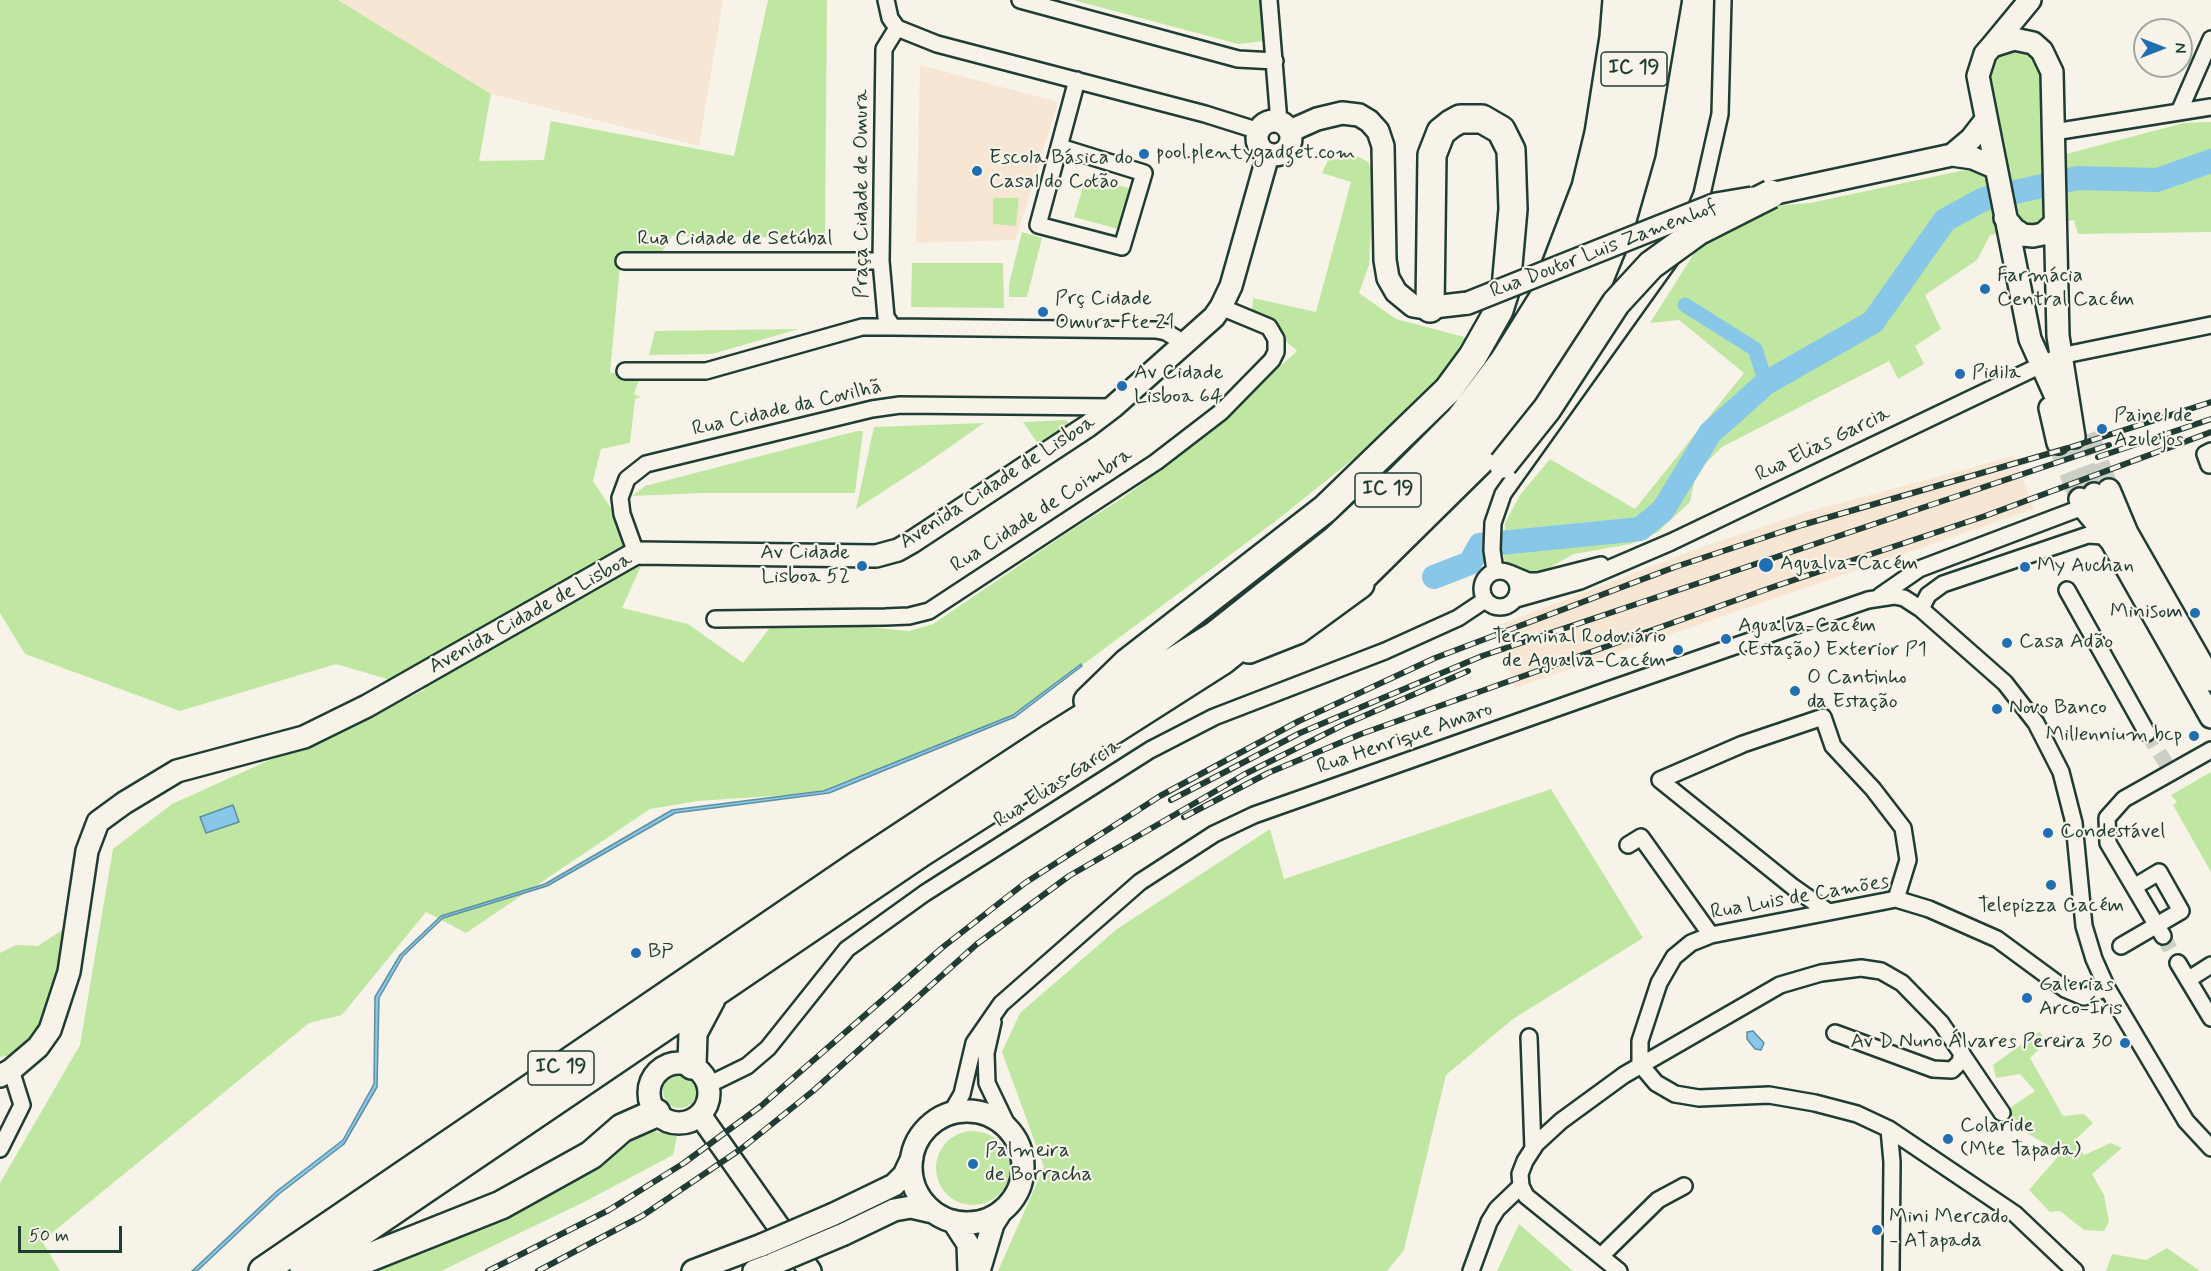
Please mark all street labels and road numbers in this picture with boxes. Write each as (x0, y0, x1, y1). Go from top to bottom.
road number: IC 19 (1601, 52, 1667, 86)
street label: Praça Cidade de Omura (850, 89, 876, 299)
street label: Rua Doutor Luis Zamenhof (1487, 195, 1721, 305)
street label: Rua Cidade de Setúbal (637, 227, 833, 253)
street label: Rua Cidade da Covilhã (690, 375, 884, 443)
street label: Rua Elias Garcia (1752, 402, 1894, 488)
street label: Avenida Cidade de Lisboa (895, 410, 1101, 556)
street label: Rua Cidade de Coimbra (947, 443, 1137, 579)
road number: IC 19 (1355, 473, 1421, 507)
street label: Avenida Cidade de Lisboa (425, 548, 637, 680)
street label: Rua Henrique Amaro (1314, 697, 1496, 781)
street label: Rua Elias Garcia (990, 734, 1126, 834)
street label: Rua Luis de Camões (1709, 870, 1891, 926)
road number: IC 19 (528, 1051, 594, 1085)

